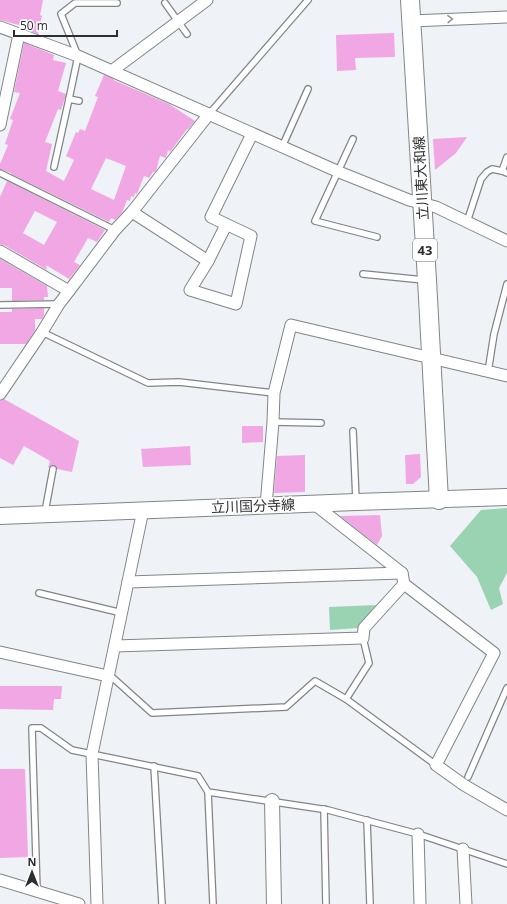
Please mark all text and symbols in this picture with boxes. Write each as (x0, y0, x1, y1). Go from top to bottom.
scale bar (14, 12, 117, 38)
one-way arrow (447, 15, 453, 24)
text: 50 m (20, 17, 48, 34)
street label: 立川東大和線 (409, 136, 432, 220)
road number: 43 (413, 239, 437, 261)
street label: 立川国分寺線 (211, 495, 295, 516)
north arrow (12, 852, 52, 892)
text: N (28, 854, 36, 869)

